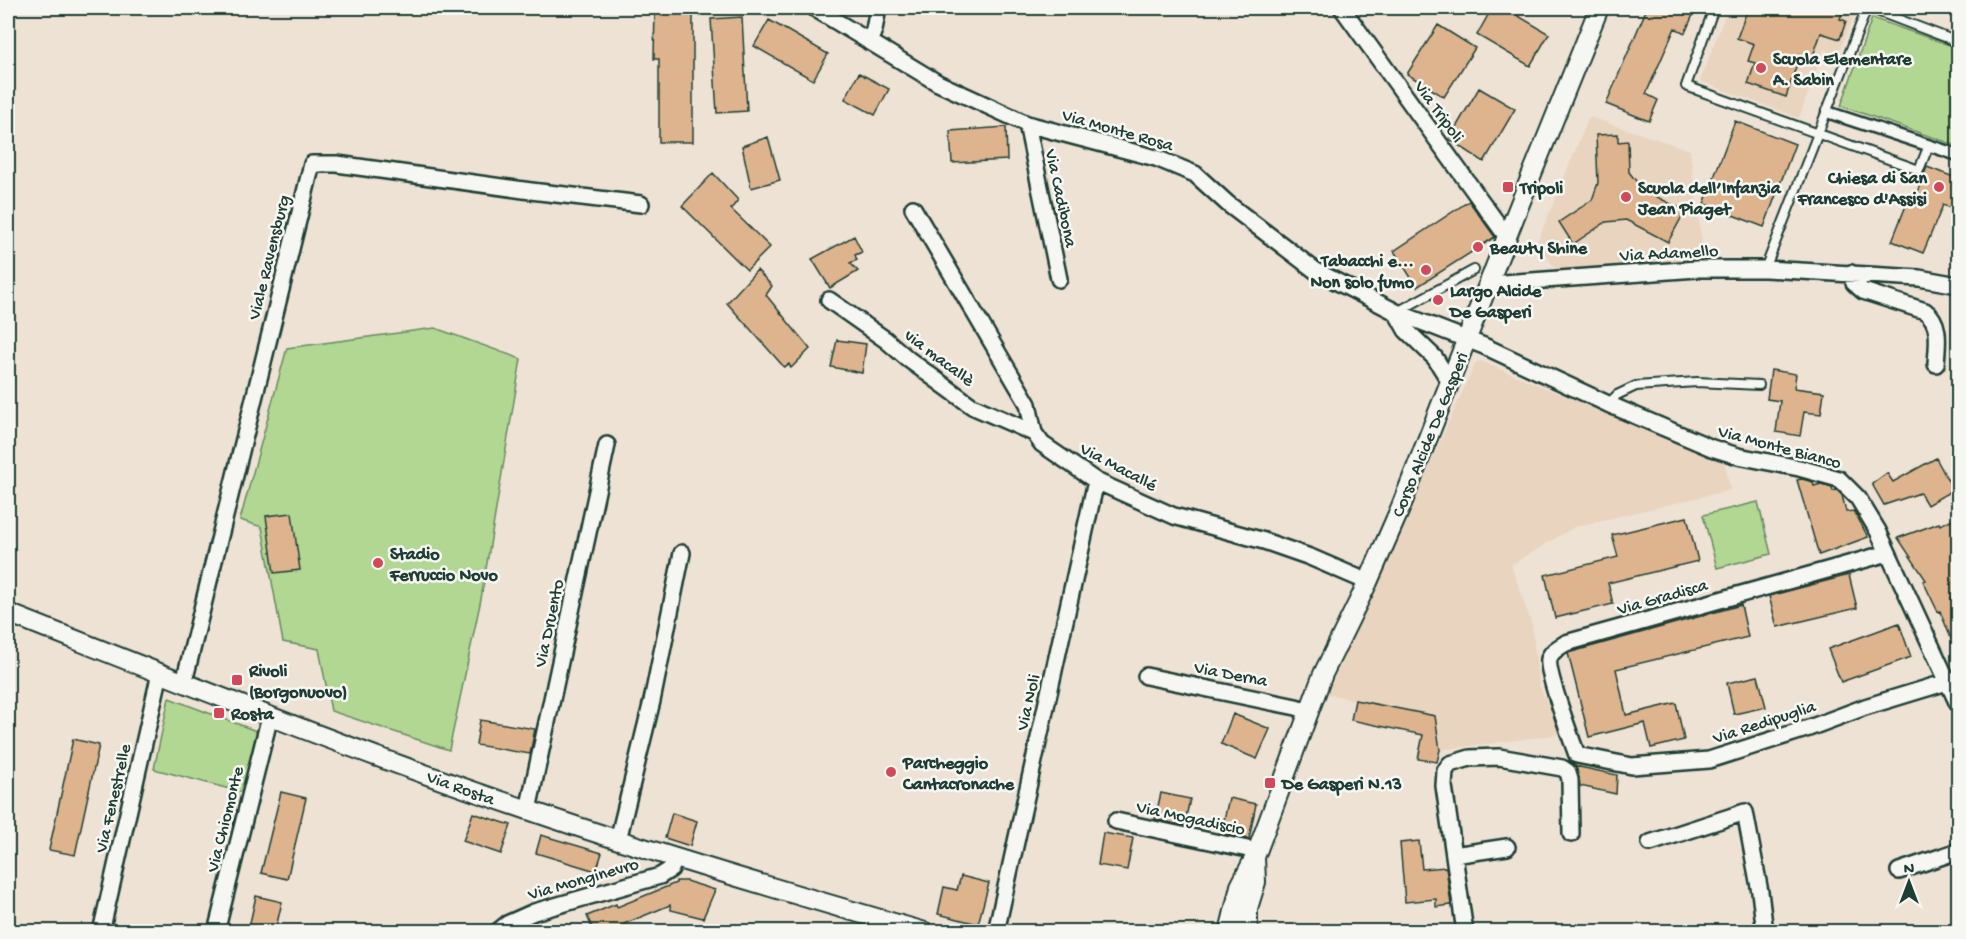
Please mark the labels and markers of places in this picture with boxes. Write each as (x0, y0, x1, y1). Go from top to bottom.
place label: Scuola Elementare A. Sabin (1772, 50, 1912, 92)
marker: Scuola Elementare A. Sabin (1754, 61, 1768, 75)
place label: Chiesa di San Francesco d'Assisi (1797, 169, 1927, 211)
place label: Tripoli (1518, 179, 1563, 200)
place label: Scuola dell’Infanzia Jean Piaget (1637, 179, 1782, 221)
marker: Tripoli (1501, 180, 1515, 194)
marker: Chiesa di San Francesco d'Assisi (1932, 180, 1946, 194)
marker: Scuola dell’Infanzia Jean Piaget (1619, 190, 1633, 204)
place label: Beauty Shine (1489, 239, 1588, 260)
marker: Beauty Shine (1471, 240, 1485, 254)
place label: Tabacchi e... Non solo fumo (1310, 252, 1415, 294)
marker: Tabacchi e... Non solo fumo (1419, 263, 1433, 277)
place label: Largo Alcide De Gasperi (1448, 282, 1542, 324)
marker: Largo Alcide De Gasperi (1431, 293, 1445, 307)
place label: Stadio Ferruccio Novo (389, 545, 498, 587)
marker: Stadio Ferruccio Novo (371, 556, 385, 570)
place label: Rivoli (Borgonuovo) (248, 662, 347, 704)
marker: Rivoli (Borgonuovo) (230, 673, 244, 687)
place label: Rosta (230, 705, 275, 726)
marker: Rosta (212, 706, 226, 720)
place label: Parcheggio Cantacronache (902, 754, 1015, 796)
marker: Parcheggio Cantacronache (884, 765, 898, 779)
place label: De Gasperi N.13 (1280, 775, 1402, 796)
marker: De Gasperi N.13 (1263, 776, 1277, 790)

